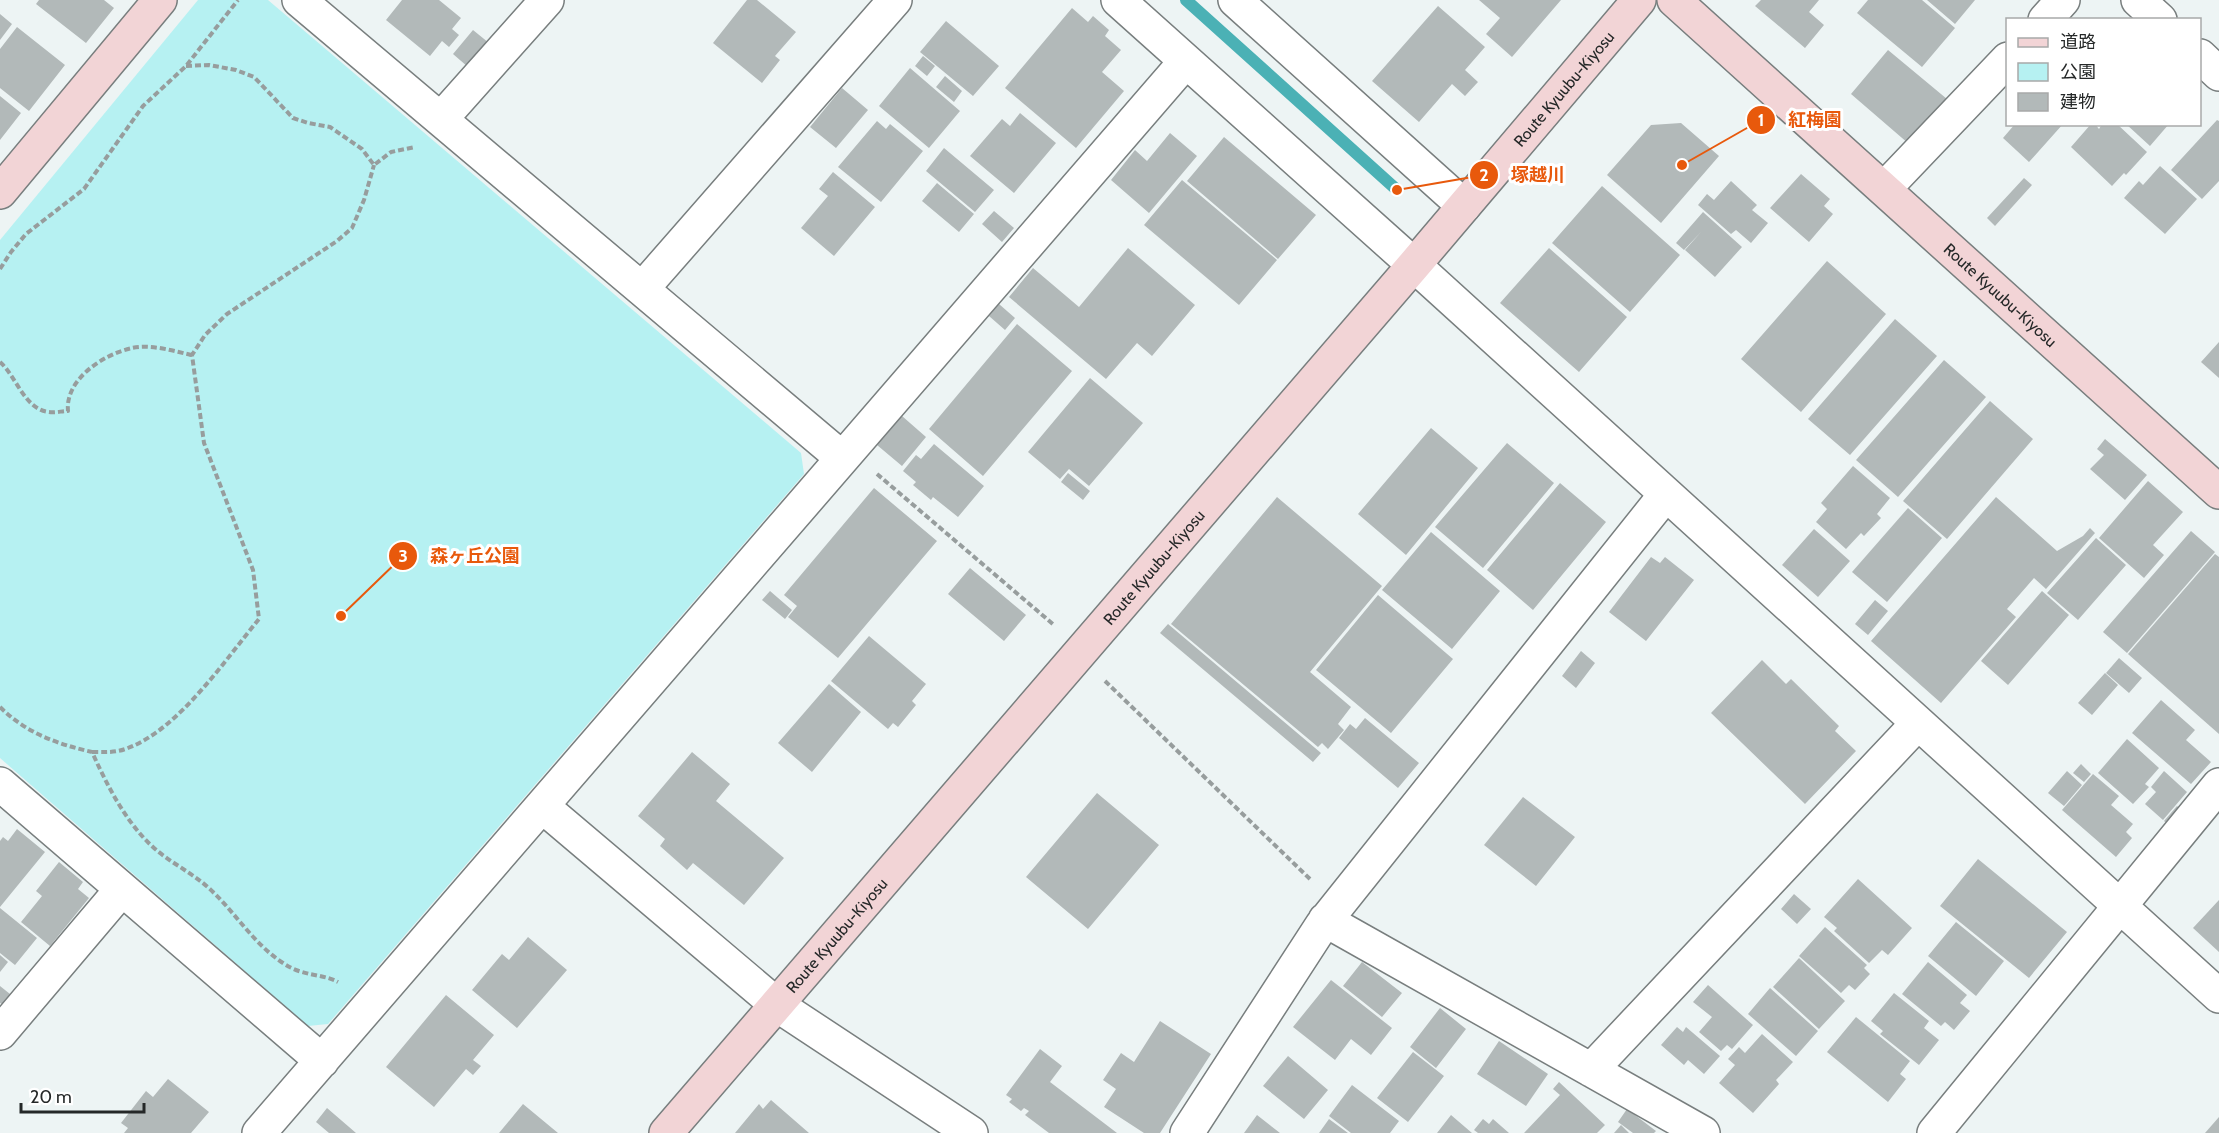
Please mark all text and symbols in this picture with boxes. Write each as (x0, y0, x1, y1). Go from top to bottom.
legend (2006, 18, 2201, 126)
street label: Route Kyuubu-Kiyosu (1510, 28, 1618, 151)
text: 道路 (2060, 31, 2096, 53)
text: 公園 (2060, 61, 2096, 83)
text: 建物 (2060, 91, 2096, 113)
callout: 紅梅園 (1746, 102, 1854, 138)
text: 1 (1758, 109, 1764, 131)
text: 紅梅園 (1788, 109, 1842, 131)
callout: 塚越川 (1469, 157, 1577, 193)
text: 2 (1479, 164, 1489, 186)
text: 塚越川 (1511, 164, 1565, 186)
street label: Route Kyuubu-Kiyosu (1940, 239, 2061, 351)
street label: Route Kyuubu-Kiyosu (1099, 506, 1209, 629)
callout: 森ヶ丘公園 (388, 538, 532, 574)
text: 3 (398, 545, 408, 567)
text: 森ヶ丘公園 (430, 545, 520, 567)
street label: Route Kyuubu-Kiyosu (782, 874, 891, 997)
scale bar (21, 1076, 144, 1114)
text: 20 m (30, 1086, 72, 1108)

